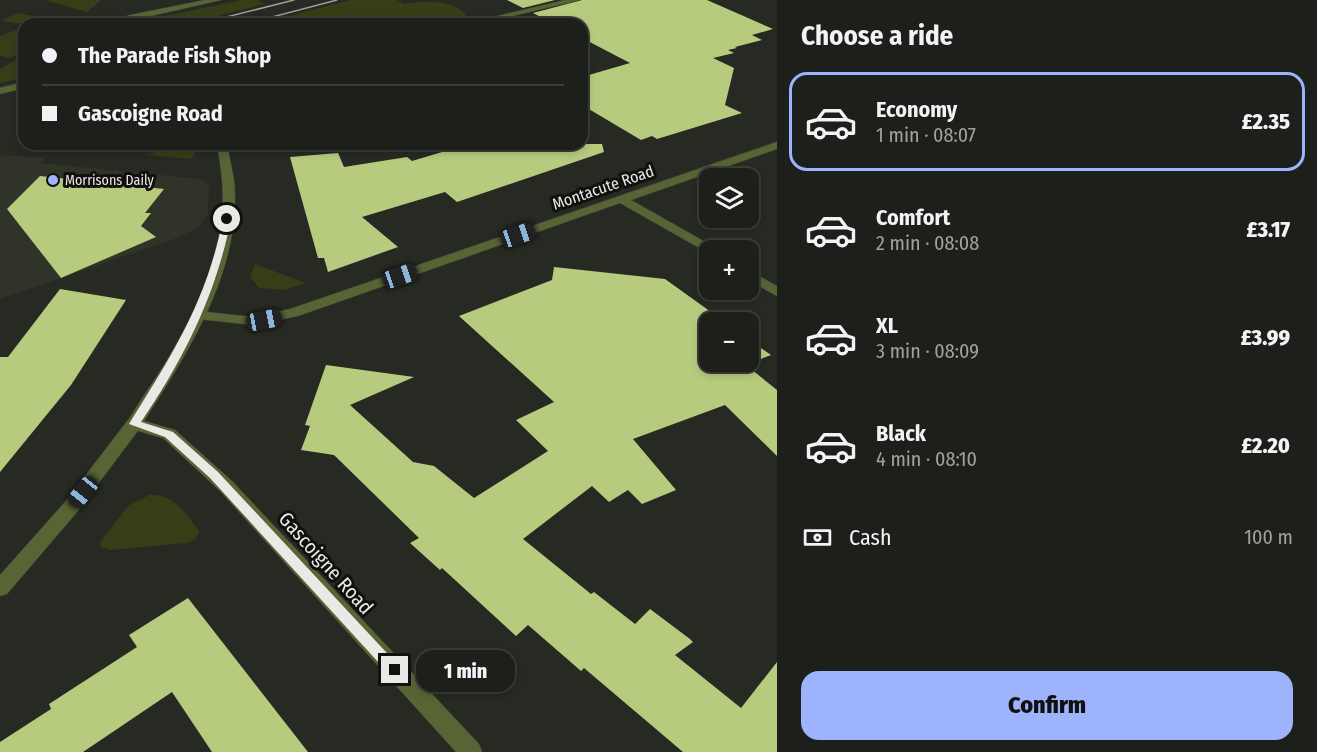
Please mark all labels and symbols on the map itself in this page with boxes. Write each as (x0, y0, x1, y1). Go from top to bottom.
street label: Montacute Road (550, 161, 656, 214)
place label: Morrisons Daily (65, 172, 155, 189)
marker: Morrisons Daily (46, 173, 60, 187)
route start (213, 205, 240, 232)
car (498, 221, 538, 249)
car (380, 262, 420, 290)
car (245, 308, 283, 332)
car (65, 472, 101, 512)
street label: Gascoigne Road (274, 507, 378, 619)
callout: 1 min (416, 649, 515, 691)
route end (381, 656, 408, 683)

